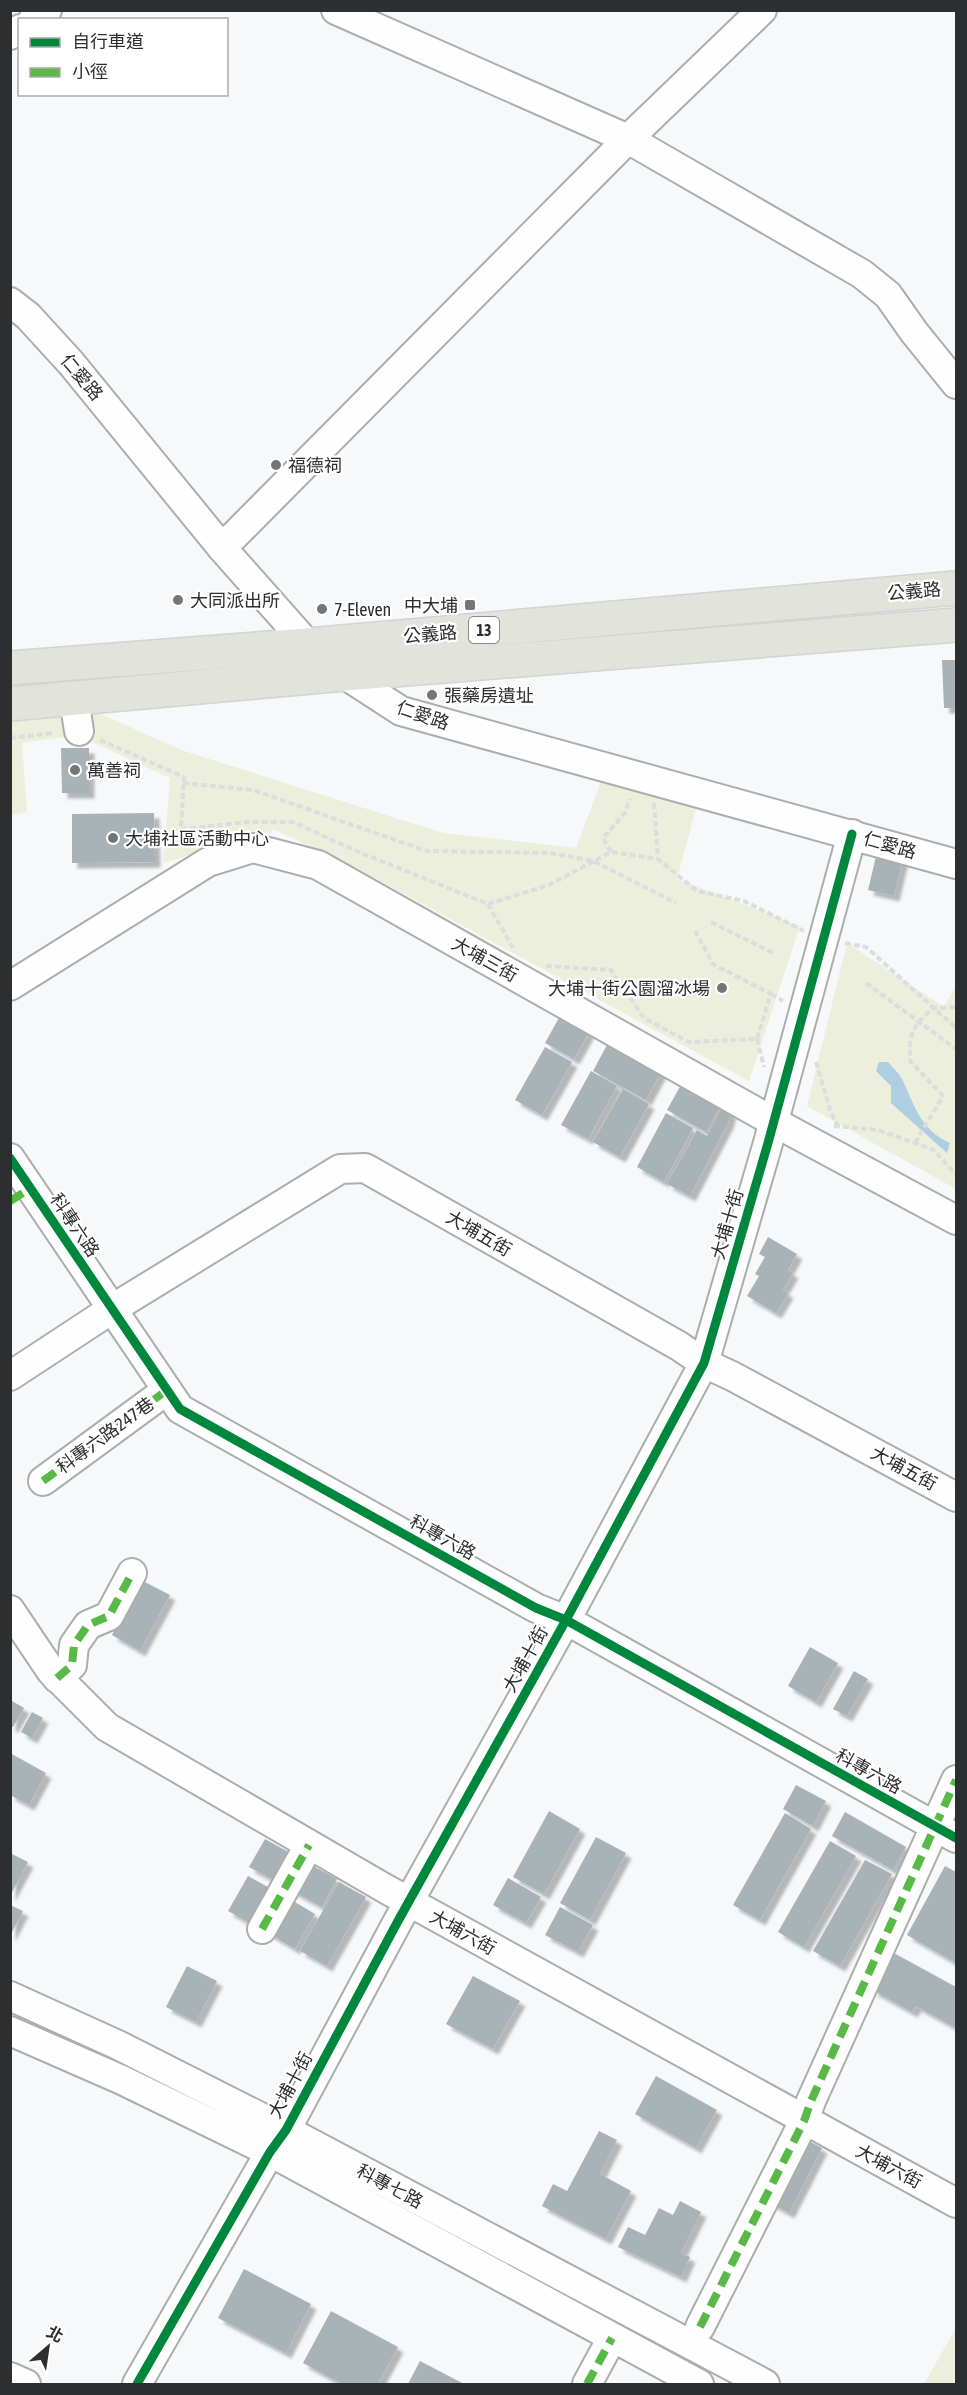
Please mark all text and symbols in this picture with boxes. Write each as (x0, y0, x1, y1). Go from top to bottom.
legend (18, 18, 228, 96)
text: 自行車道 (72, 31, 144, 52)
text: 小徑 (72, 61, 108, 82)
street label: 仁愛路 (57, 350, 107, 404)
place label: 福德祠 (288, 455, 342, 476)
marker: 福德祠 (269, 458, 283, 472)
street label: 公義路 (886, 578, 942, 604)
place label: 大同派出所 (190, 590, 280, 611)
marker: 大同派出所 (171, 593, 185, 607)
place label: 中大埔 (404, 595, 458, 616)
marker: 中大埔 (463, 598, 477, 612)
place label: 7-Eleven (334, 599, 391, 620)
marker: 7-Eleven (315, 602, 329, 616)
road number: 13 (469, 617, 499, 643)
street label: 公義路 (402, 621, 458, 647)
place label: 張藥房遺址 (444, 685, 534, 706)
marker: 張藥房遺址 (425, 688, 439, 702)
street label: 仁愛路 (394, 696, 452, 734)
place label: 萬善祠 (87, 760, 141, 781)
marker: 萬善祠 (68, 763, 82, 777)
street label: 仁愛路 (861, 827, 919, 863)
place label: 大埔社區活動中心 (125, 828, 269, 849)
marker: 大埔社區活動中心 (106, 831, 120, 845)
street label: 大埔三街 (448, 932, 522, 986)
place label: 大埔十街公園溜冰場 (548, 978, 710, 999)
marker: 大埔十街公園溜冰場 (715, 981, 729, 995)
street label: 大埔十街 (707, 1187, 747, 1261)
street label: 科專六路 (46, 1189, 104, 1261)
street label: 大埔五街 (443, 1206, 515, 1260)
street label: 科專六路247巷 (52, 1393, 158, 1477)
street label: 大埔五街 (867, 1442, 941, 1494)
street label: 科專六路 (406, 1510, 480, 1564)
street label: 大埔十街 (498, 1622, 552, 1696)
street label: 科專六路 (832, 1744, 906, 1798)
street label: 大埔六街 (426, 1905, 500, 1959)
street label: 大埔十街 (264, 2048, 316, 2122)
street label: 大埔六街 (852, 2140, 926, 2192)
street label: 科專七路 (353, 2160, 427, 2212)
north arrow (18, 2317, 78, 2377)
text: 北 (44, 2322, 67, 2346)

